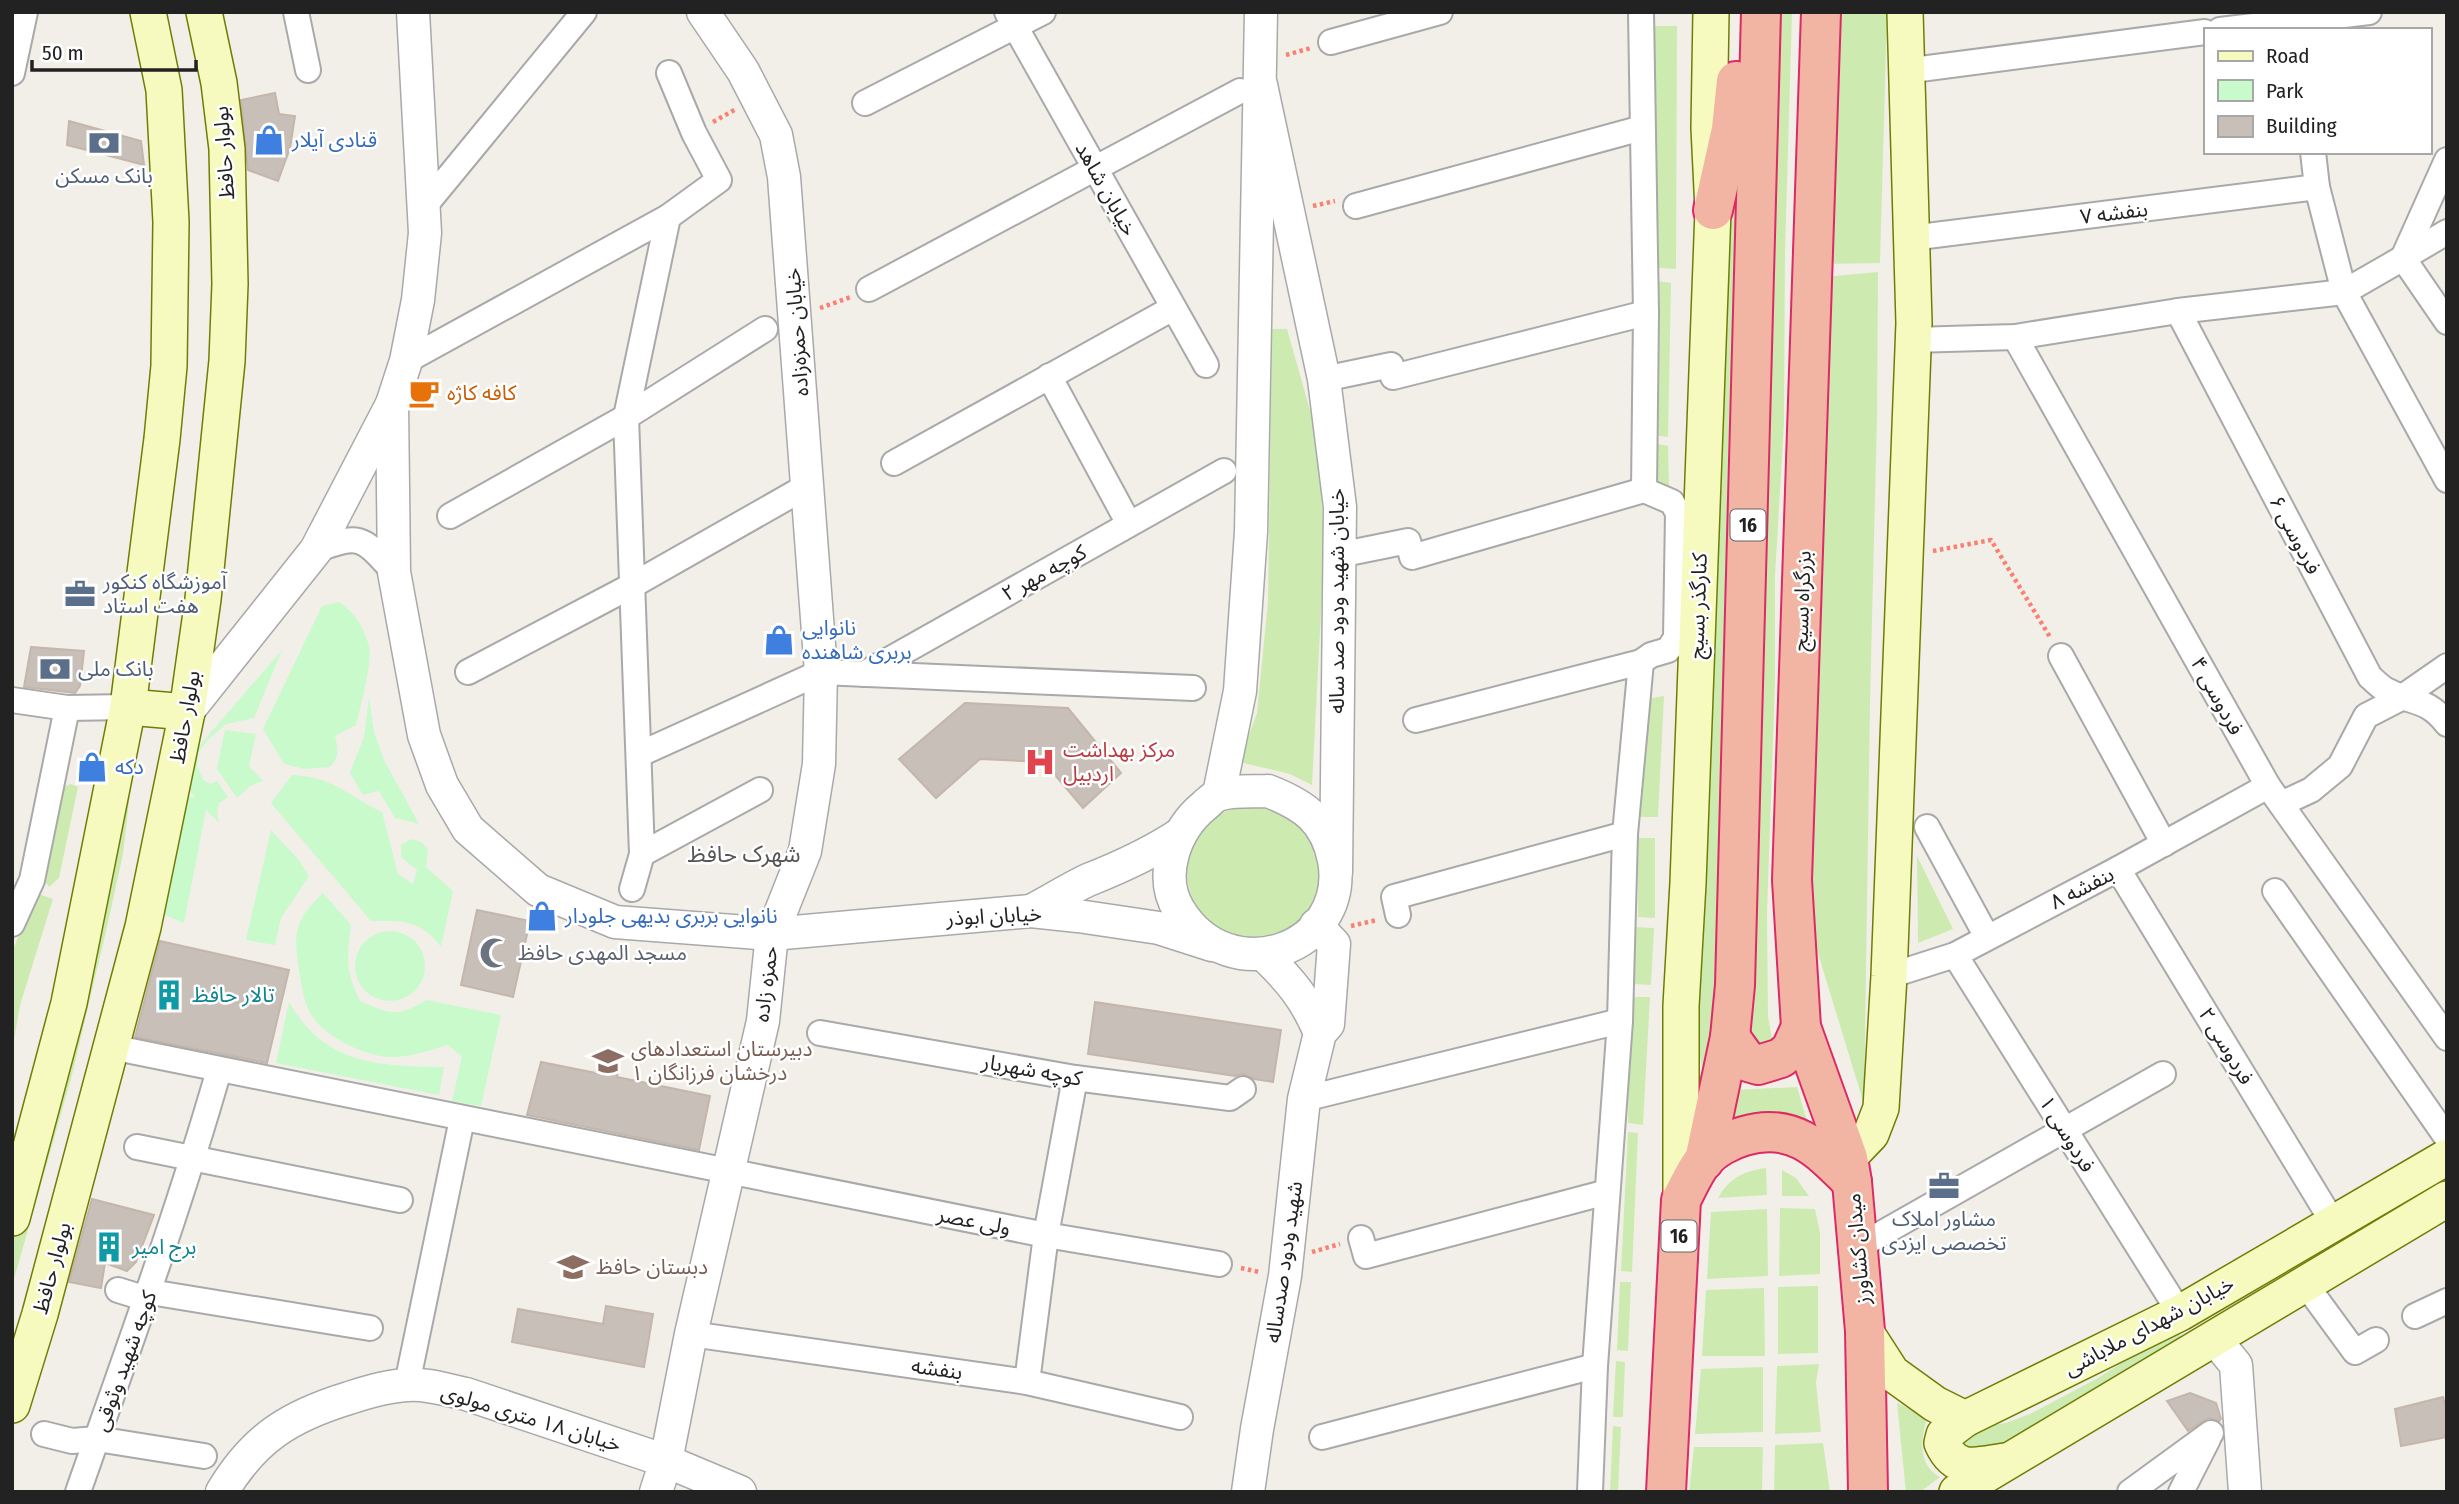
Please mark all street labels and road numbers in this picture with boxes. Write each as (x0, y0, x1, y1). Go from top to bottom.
street label: بولوار حافظ (208, 105, 240, 201)
street label: خیابان شاهد (1070, 138, 1142, 240)
street label: بنفشه ۷ (2079, 196, 2149, 230)
street label: خیابان حمزه‌زاده (780, 267, 814, 397)
street label: خیابان شهید ودود صد ساله (1324, 488, 1350, 714)
street label: فردوسی ۶ (2263, 491, 2327, 579)
road number: 16 (1730, 510, 1766, 540)
street label: کوچه مهر ۲ (997, 539, 1091, 607)
street label: بزرگراه بسیج (1787, 550, 1819, 652)
street label: کنارگذر بسیج (1683, 552, 1715, 660)
street label: فردوسی ۴ (2185, 652, 2249, 740)
street label: بولوار حافظ (164, 669, 206, 765)
street label: بنفشه ۸ (2046, 861, 2118, 915)
street label: خیابان ابوذر (945, 901, 1042, 932)
street label: حمزه زاده (748, 945, 784, 1023)
street label: فردوسی ۲ (2193, 1003, 2259, 1089)
street label: کوچه شهریار (979, 1048, 1084, 1092)
street label: فردوسی ۱ (2033, 1091, 2101, 1177)
street label: شهید ودود صدساله (1260, 1179, 1308, 1345)
street label: میدان کشاورز (1840, 1192, 1876, 1307)
street label: ولی عصر (934, 1201, 1013, 1241)
street label: بولوار حافظ (27, 1219, 77, 1317)
road number: 16 (1662, 1220, 1696, 1252)
street label: خیابان شهدای ملاباشی (2060, 1270, 2238, 1382)
street label: کوچه شهید وثوقی (88, 1287, 163, 1435)
street label: بنفشه (910, 1353, 964, 1385)
street label: خیابان ۱۸ متری مولوی (438, 1378, 624, 1458)

